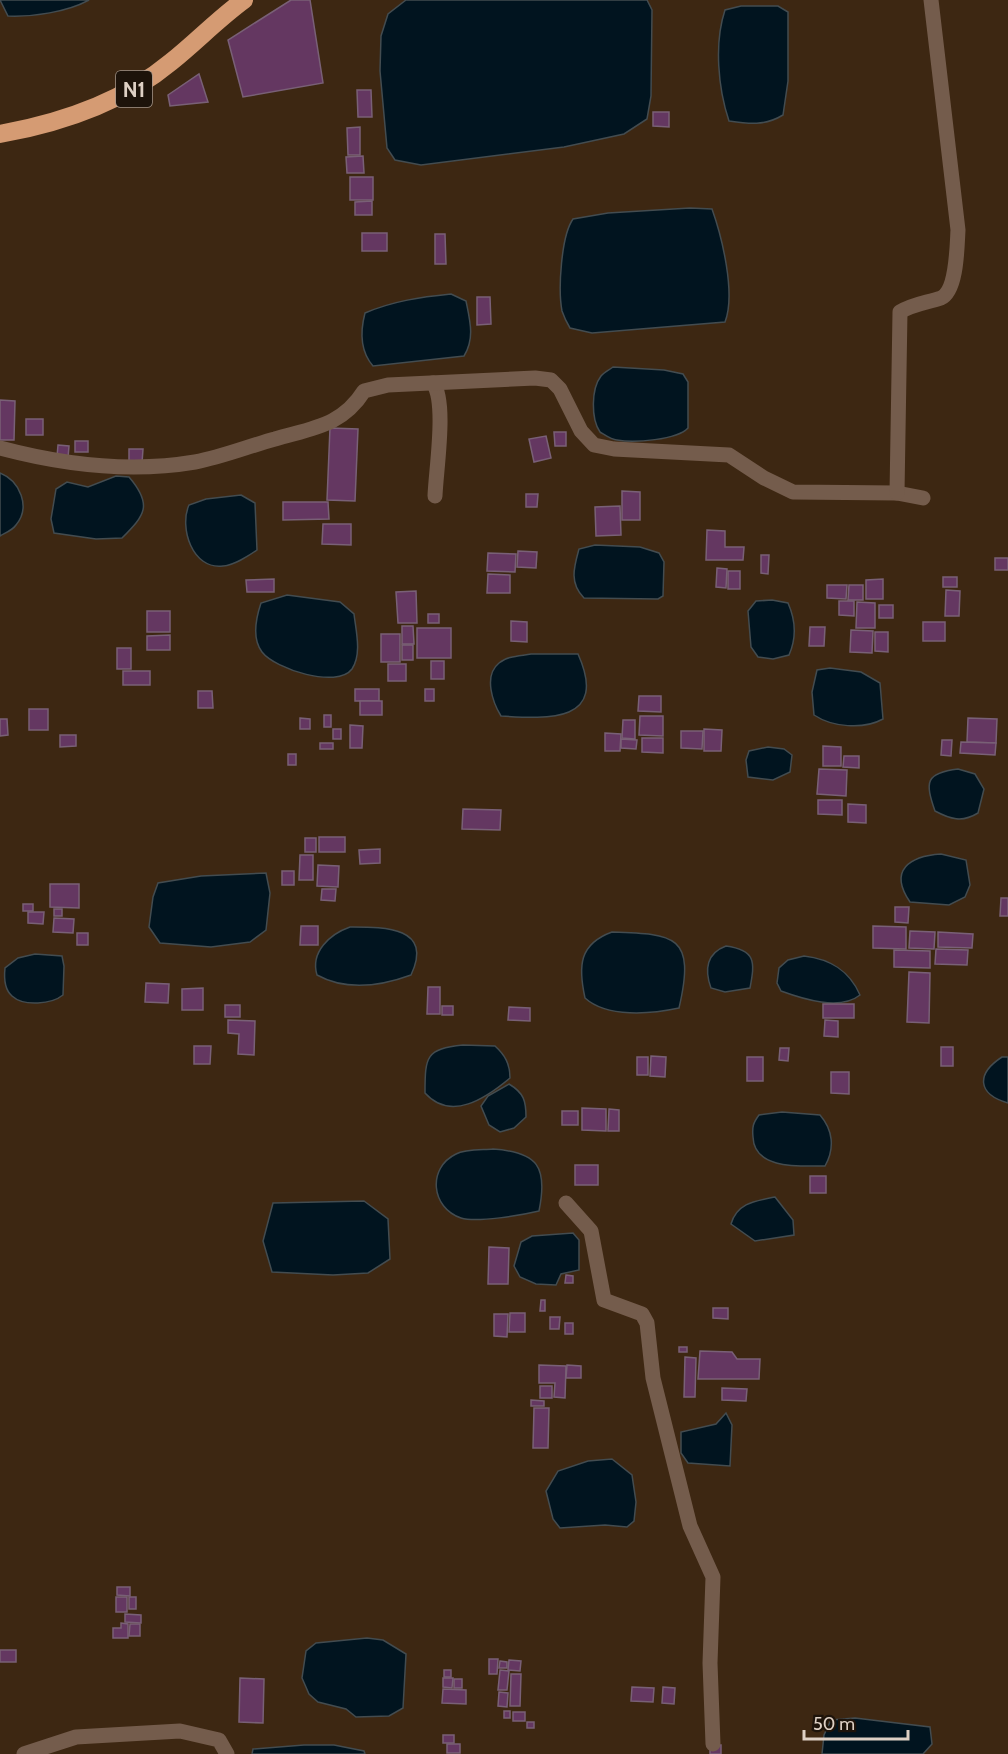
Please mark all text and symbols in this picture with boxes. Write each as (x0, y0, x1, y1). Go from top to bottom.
road number: N1 (116, 71, 152, 107)
scale bar (804, 1703, 908, 1741)
text: 50 m (813, 1713, 855, 1735)

